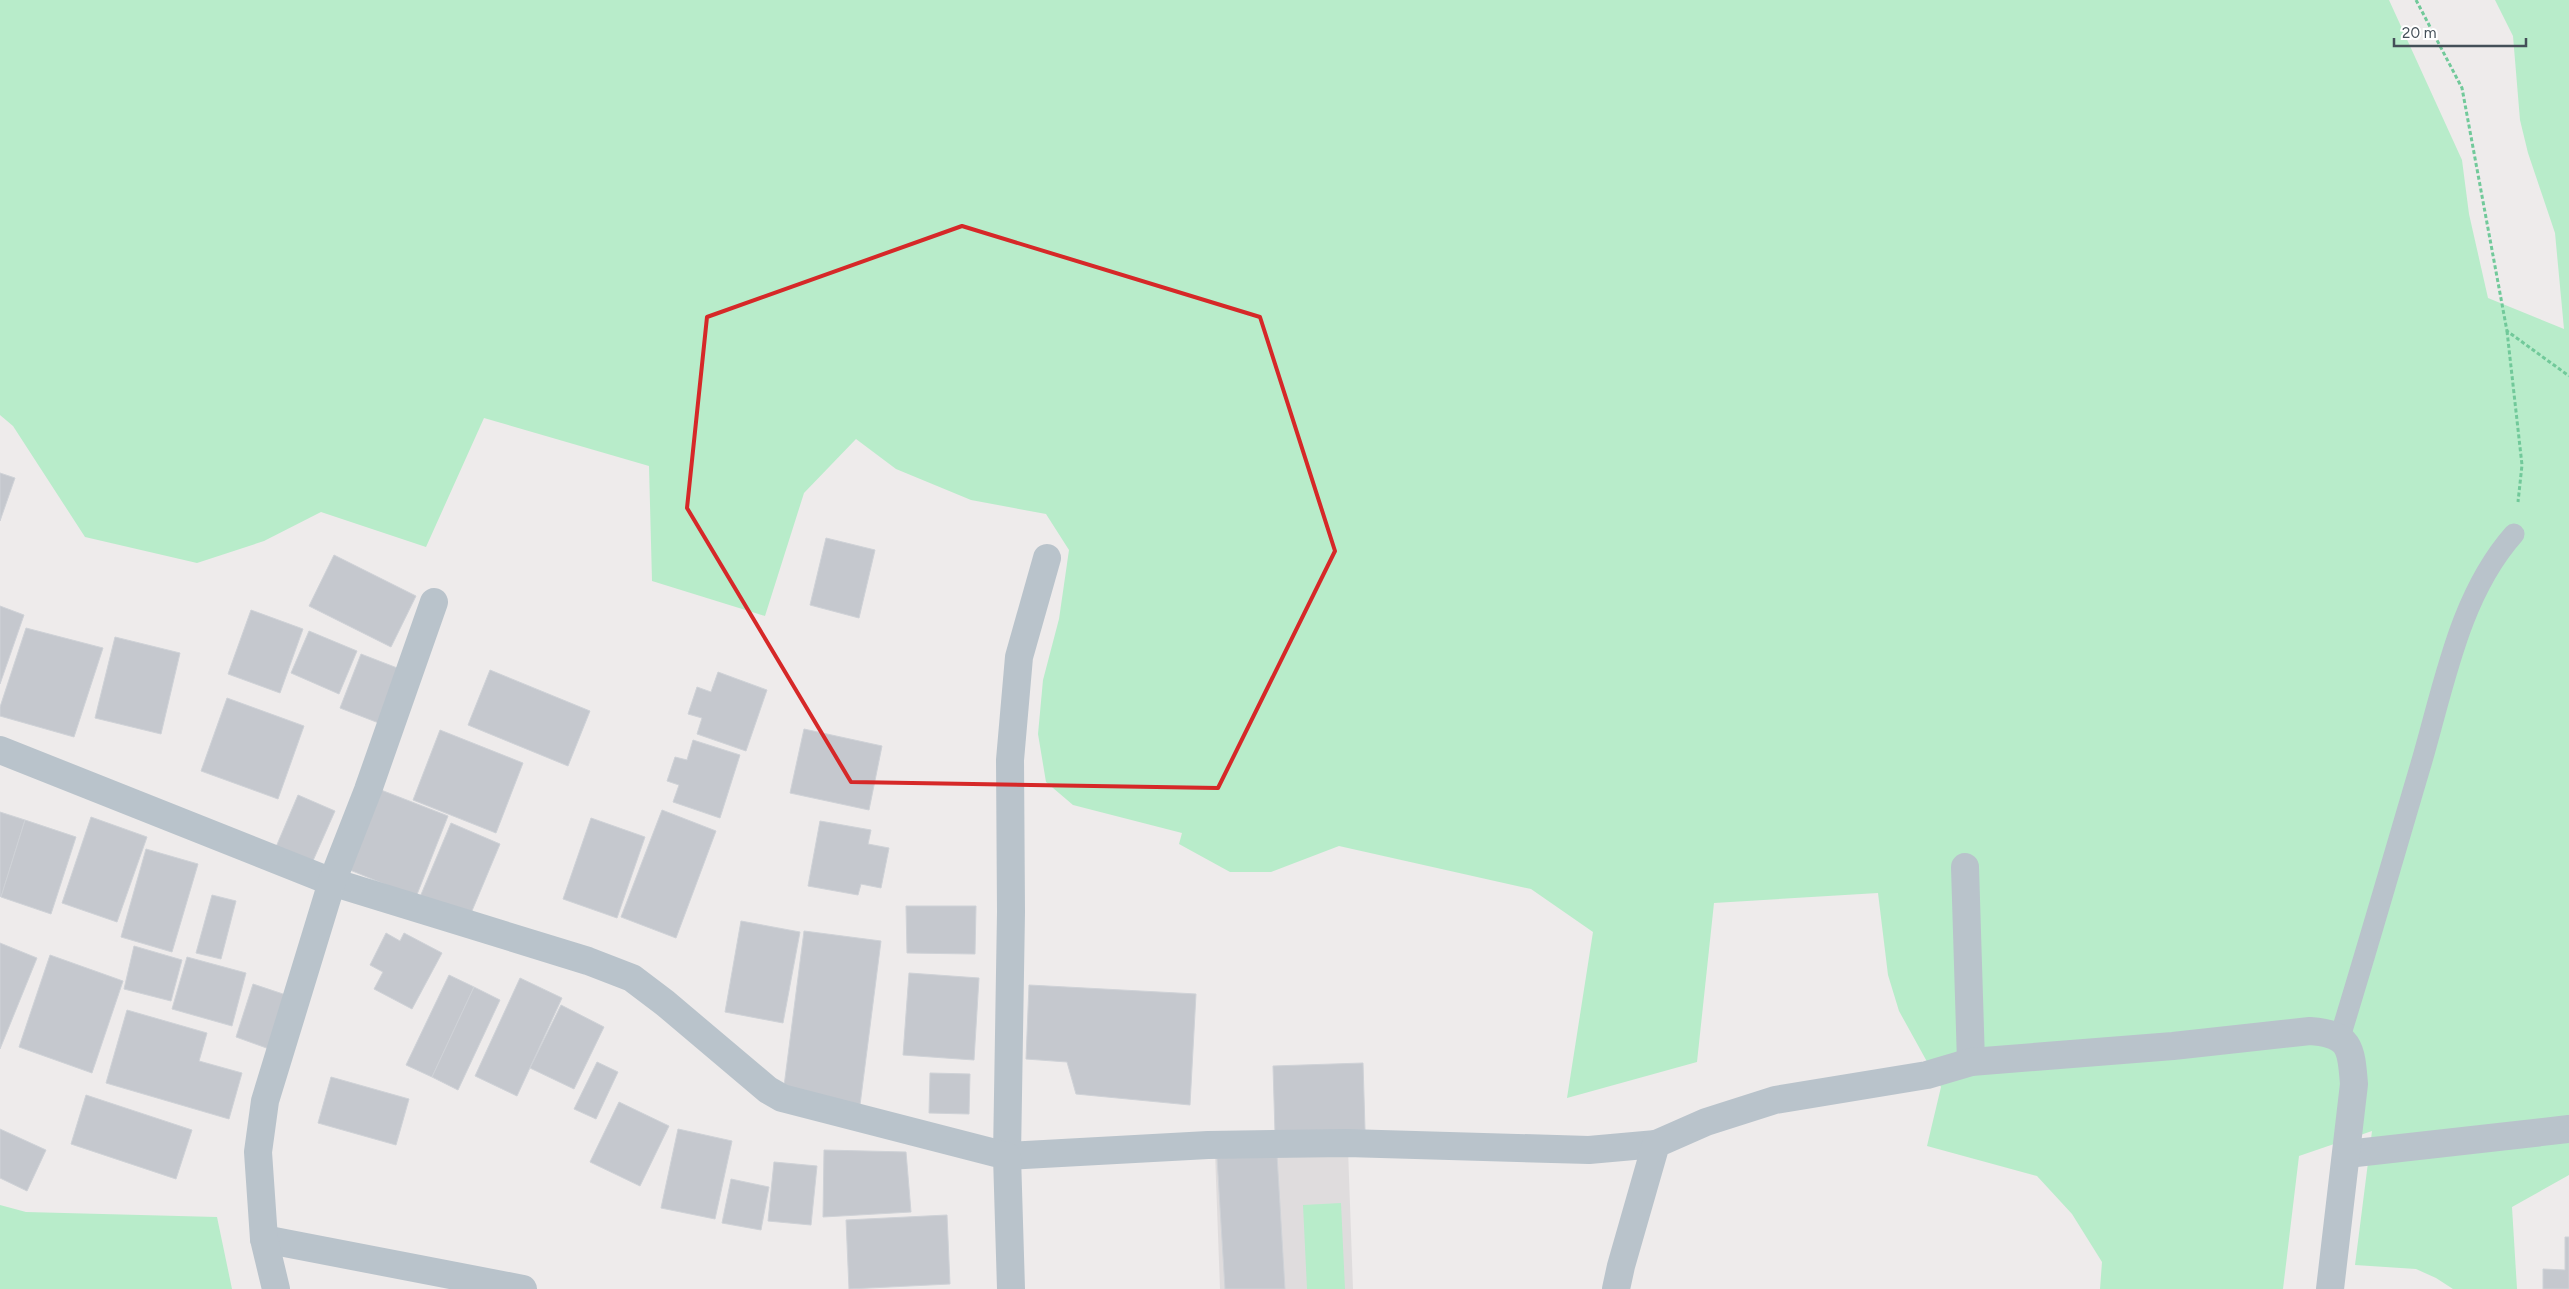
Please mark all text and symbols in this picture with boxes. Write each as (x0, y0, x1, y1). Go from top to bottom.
scale bar (2394, 15, 2526, 47)
text: 20 m (2402, 24, 2436, 42)

